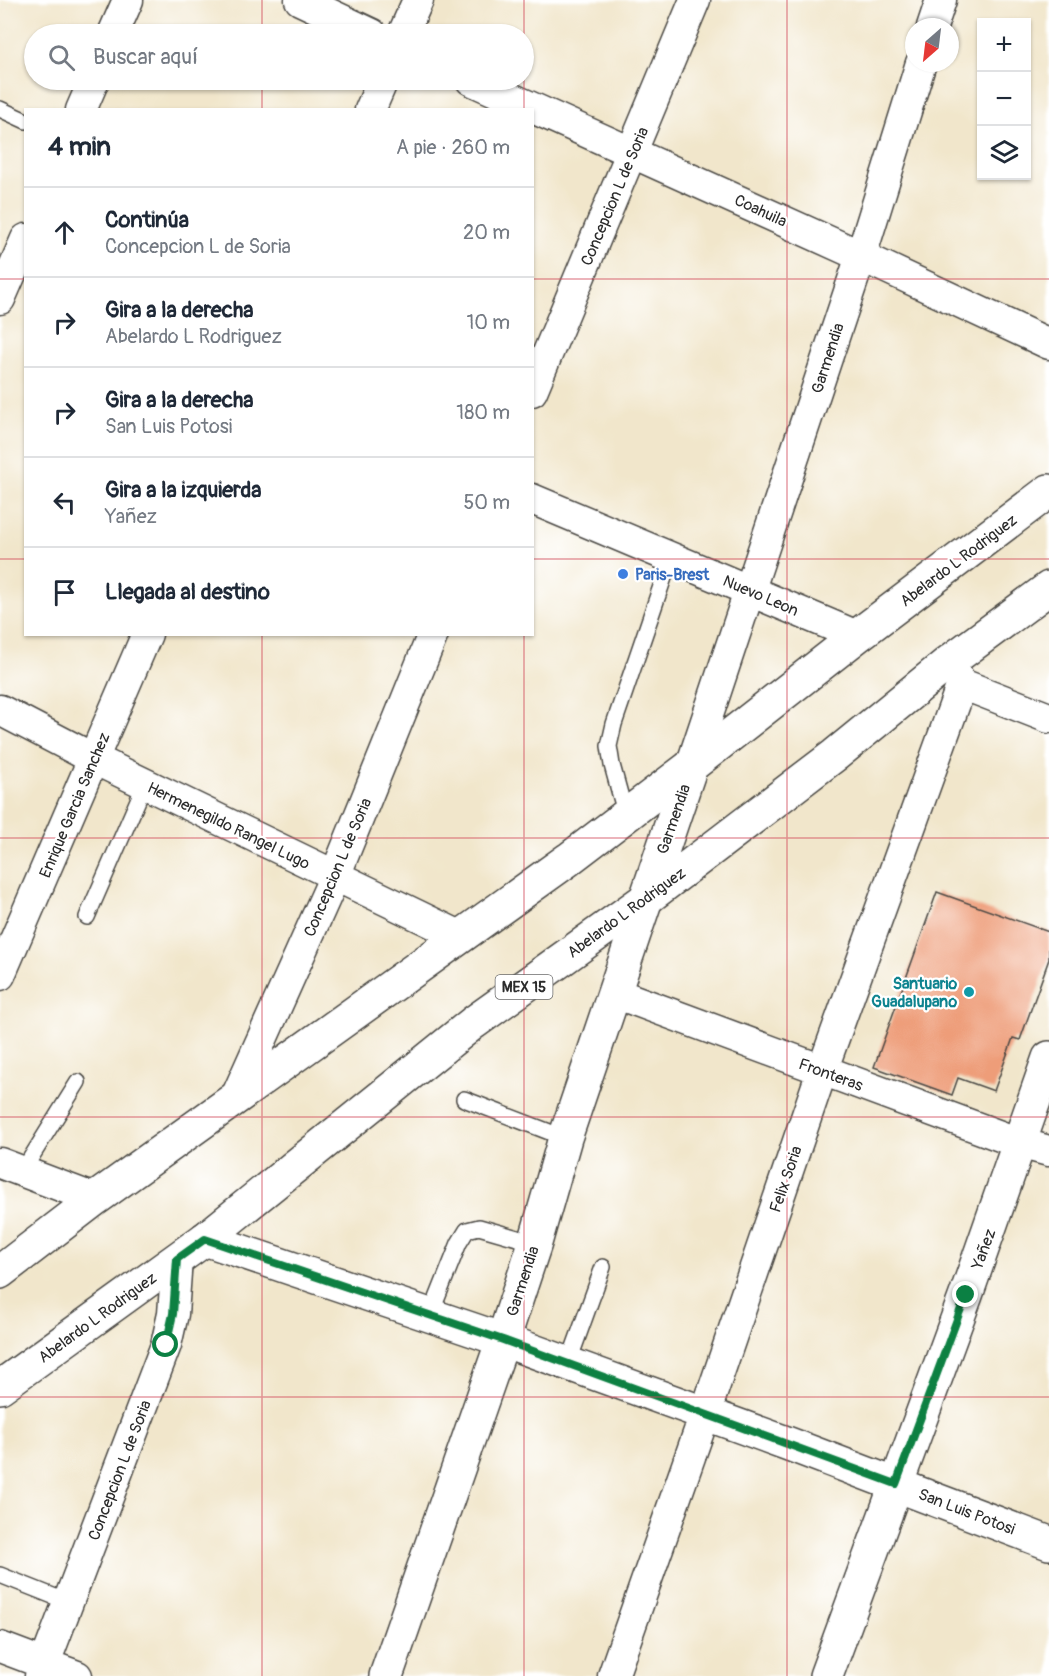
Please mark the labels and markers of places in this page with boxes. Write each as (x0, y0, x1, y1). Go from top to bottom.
place label: Paris-Brest (635, 565, 710, 585)
marker: Paris-Brest (616, 567, 630, 581)
place label: Santuario Guadalupano (871, 974, 957, 1012)
marker: Santuario Guadalupano (962, 985, 976, 999)

